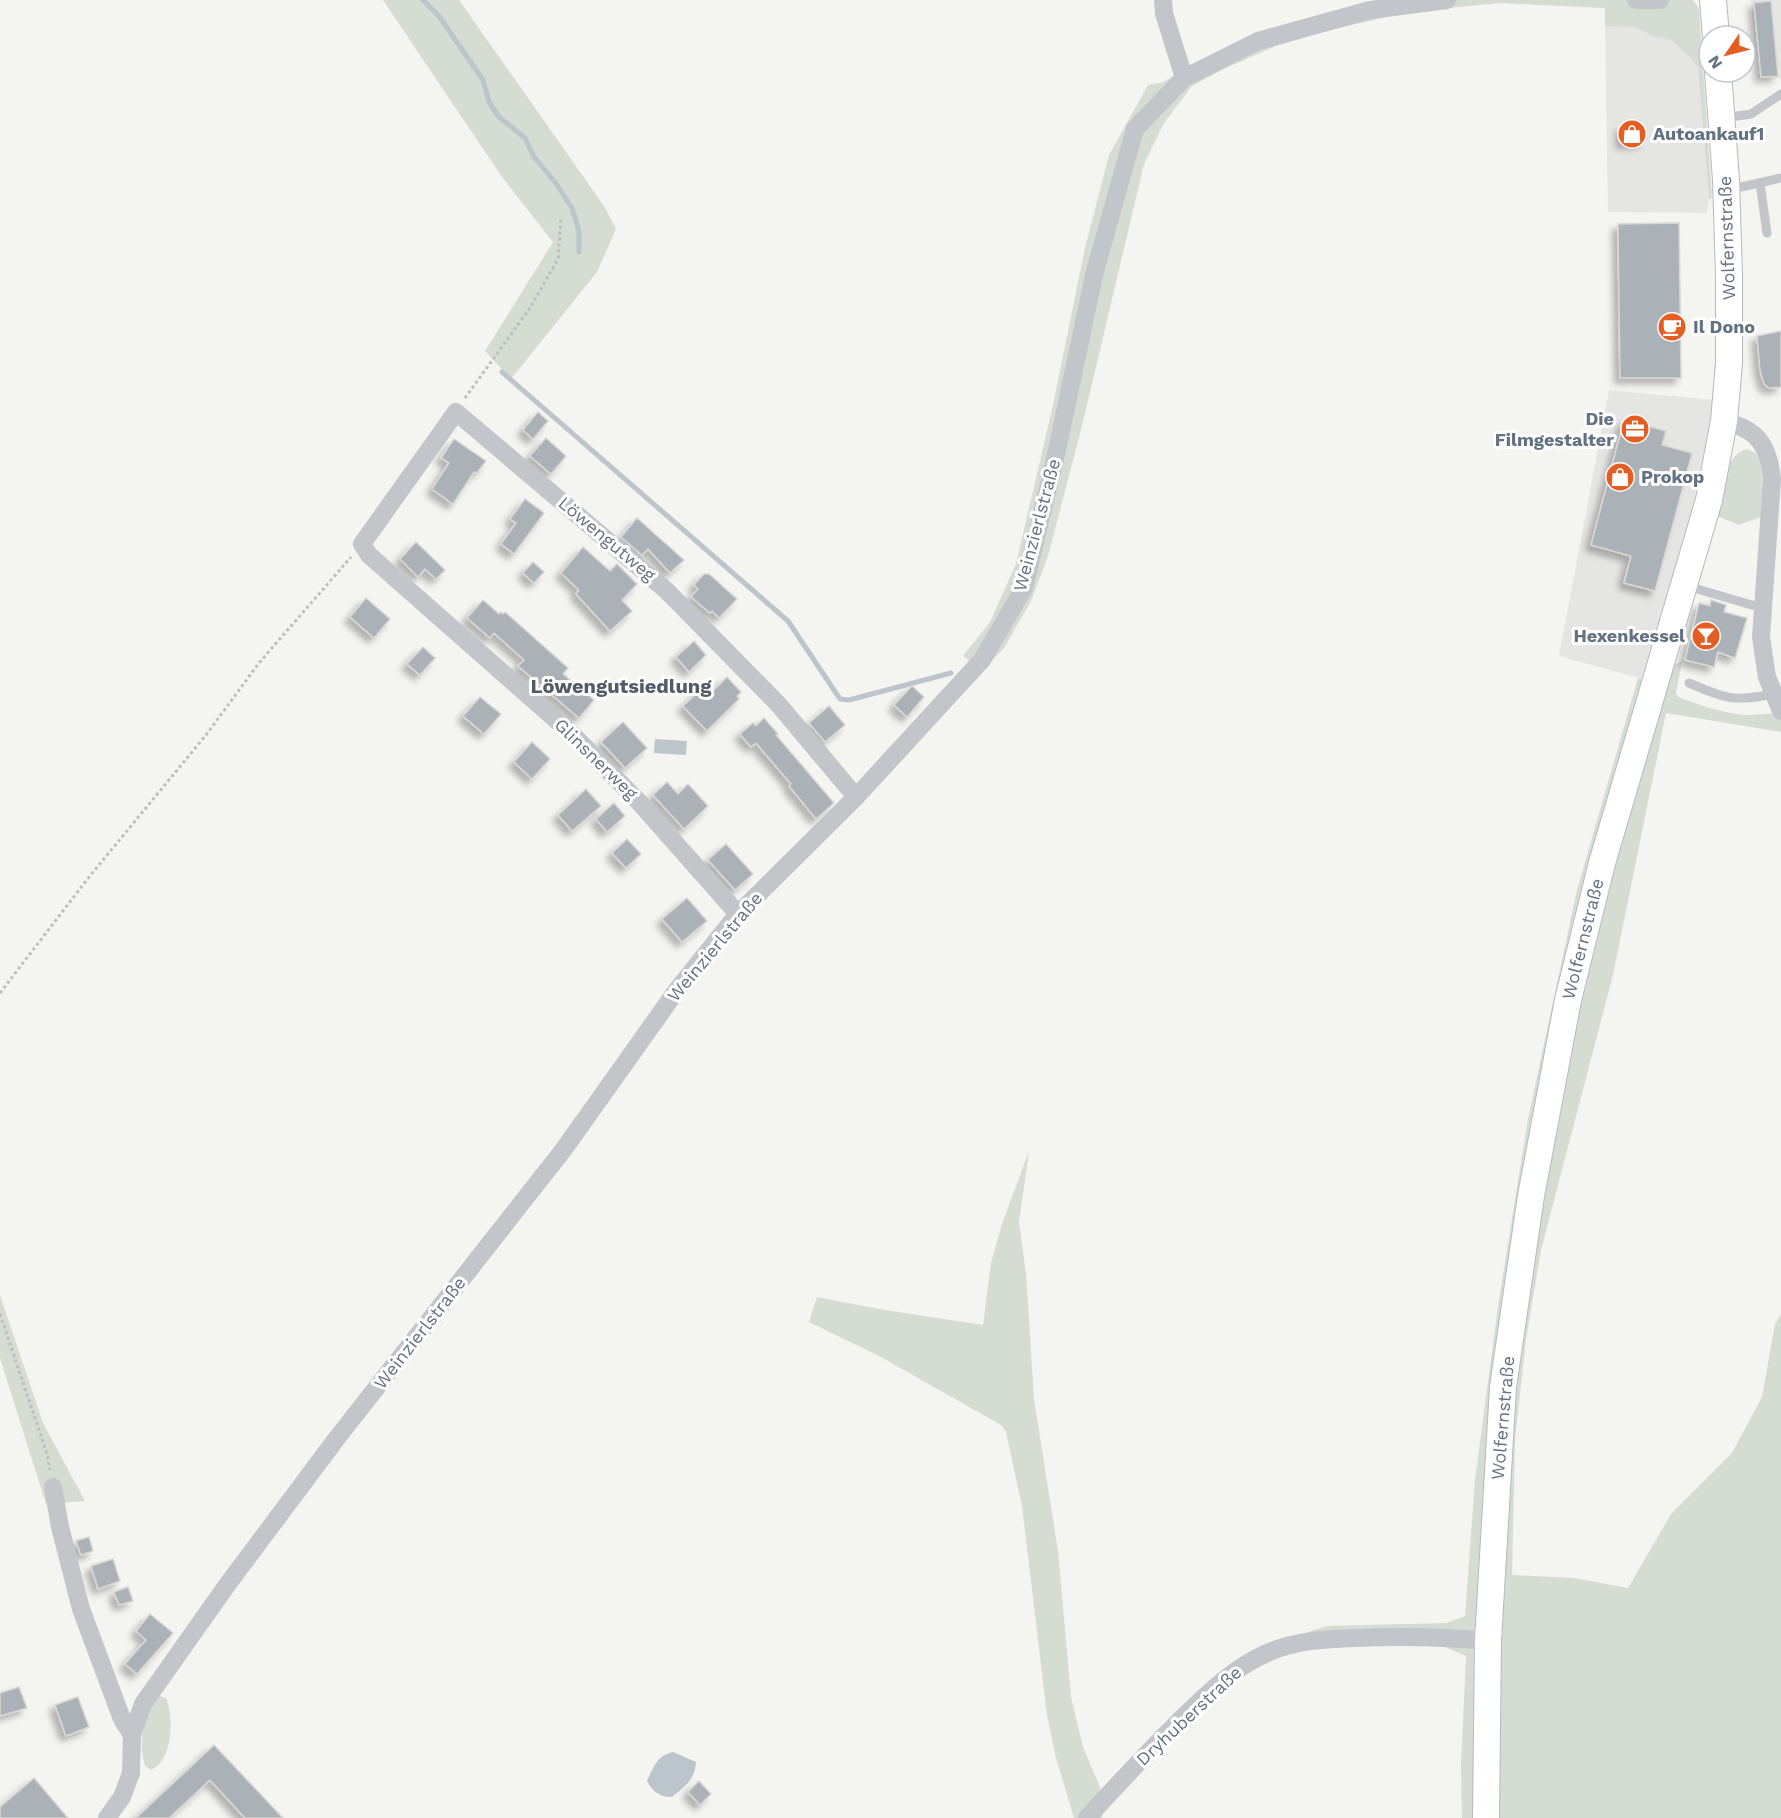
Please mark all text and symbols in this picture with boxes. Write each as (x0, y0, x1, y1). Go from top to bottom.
north arrow (1697, 24, 1757, 84)
text: N (1704, 52, 1726, 73)
shop icon: Autoankauf1 (1616, 118, 1648, 150)
place label: Autoankauf1 (1653, 123, 1764, 144)
street label: Wolfernstraße (1714, 175, 1739, 301)
cafe icon: Il Dono (1656, 311, 1688, 343)
place label: Il Dono (1693, 316, 1755, 337)
place label: Die Filmgestalter (1495, 408, 1614, 450)
office icon: Die Filmgestalter (1619, 413, 1651, 445)
street label: Weinzierlstraße (1009, 456, 1064, 593)
shop icon: Prokop (1604, 461, 1636, 493)
place label: Prokop (1641, 466, 1704, 487)
street label: Löwengutweg (555, 492, 660, 586)
bar icon: Hexenkessel (1690, 620, 1722, 652)
place label: Hexenkessel (1573, 625, 1685, 646)
district label: Löwengutsiedlung (531, 674, 712, 698)
street label: Glinsnerweg (550, 714, 643, 804)
street label: Wolfernstraße (1557, 876, 1608, 1002)
street label: Weinzierlstraße (663, 888, 767, 1006)
street label: Weinzierlstraße (369, 1272, 470, 1393)
street label: Wolfernstraße (1487, 1355, 1518, 1481)
street label: Dryhuberstraße (1132, 1662, 1246, 1770)

